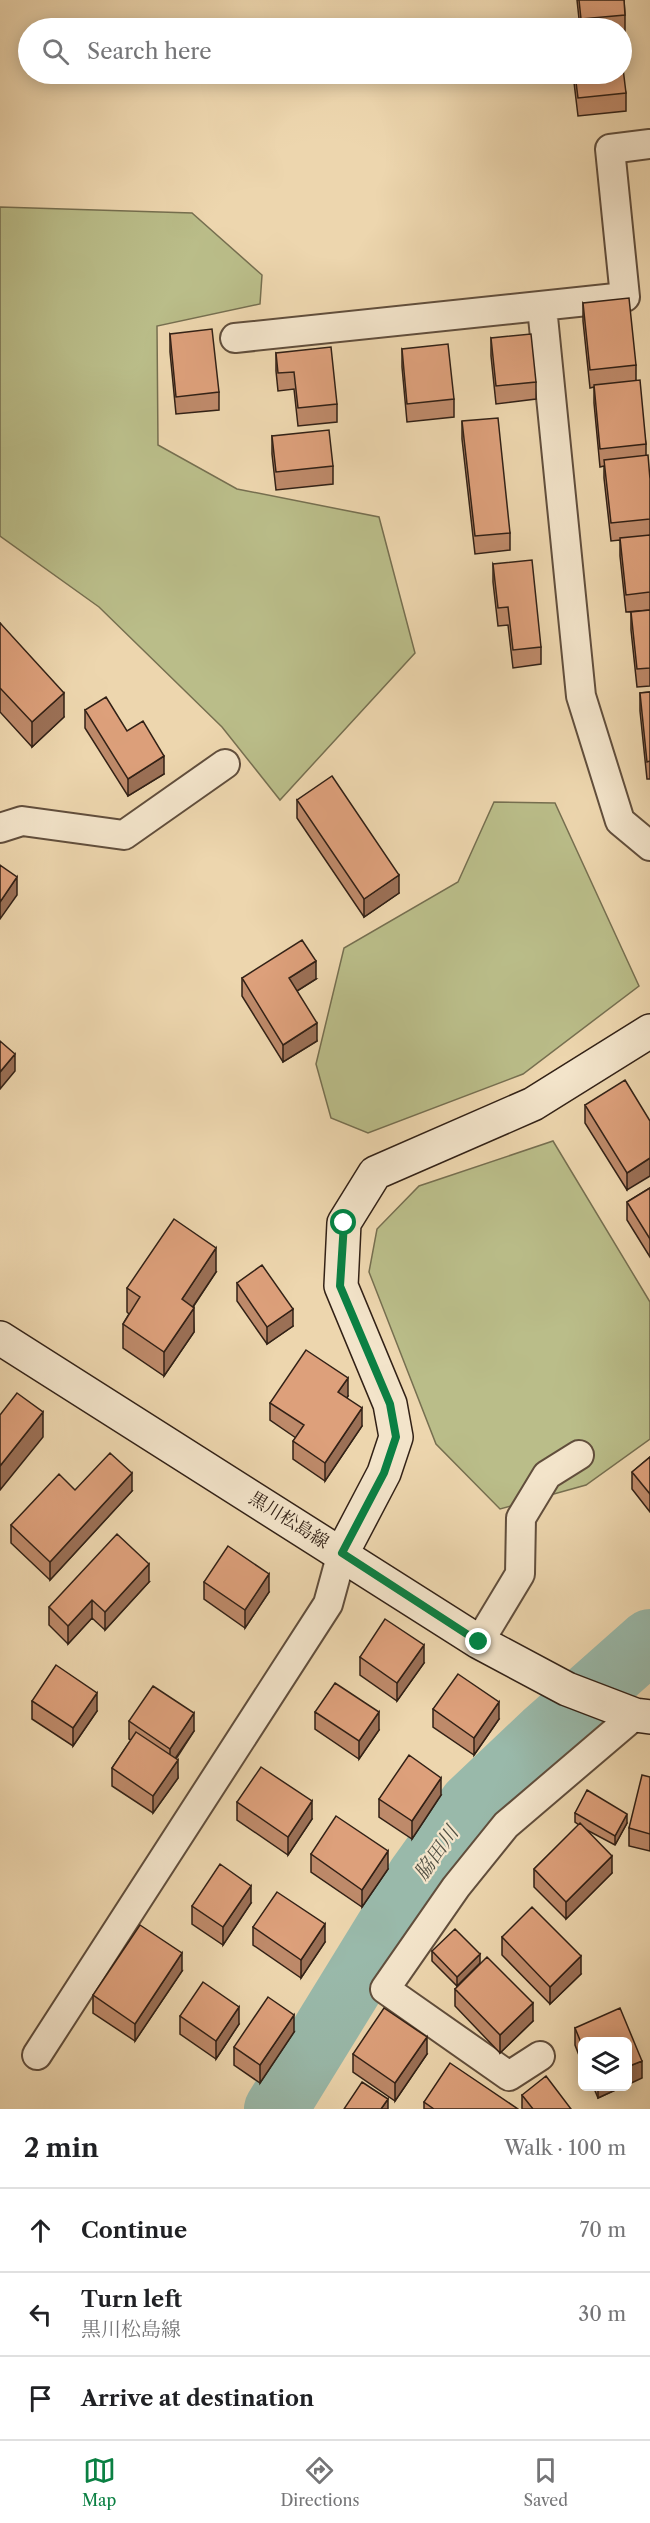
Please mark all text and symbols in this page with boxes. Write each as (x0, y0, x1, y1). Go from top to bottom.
search box (18, 18, 632, 84)
icon: search (39, 35, 72, 68)
text: Search here (87, 38, 212, 65)
route start (330, 1209, 356, 1235)
street label: 黒川松島線 (245, 1487, 333, 1553)
route end (465, 1628, 491, 1654)
water label: 脇田川 (409, 1820, 464, 1884)
map controls (578, 2037, 632, 2091)
button: layers (578, 2037, 632, 2091)
text: 2 min (24, 2132, 99, 2164)
text: Walk · 100 m (504, 2136, 626, 2160)
icon: ahead (24, 2214, 57, 2247)
text: Continue (81, 2217, 187, 2244)
text: 70 m (580, 2218, 626, 2242)
text: Turn left (81, 2286, 182, 2313)
icon: left (24, 2298, 57, 2331)
text: 30 m (578, 2302, 626, 2326)
text: 黒川松島線 (81, 2317, 181, 2341)
icon: arrive (24, 2382, 57, 2415)
text: Arrive at destination (81, 2385, 314, 2412)
tab: Map (82, 2454, 116, 2510)
tab: Directions (280, 2454, 359, 2510)
tab: Saved (524, 2454, 568, 2510)

